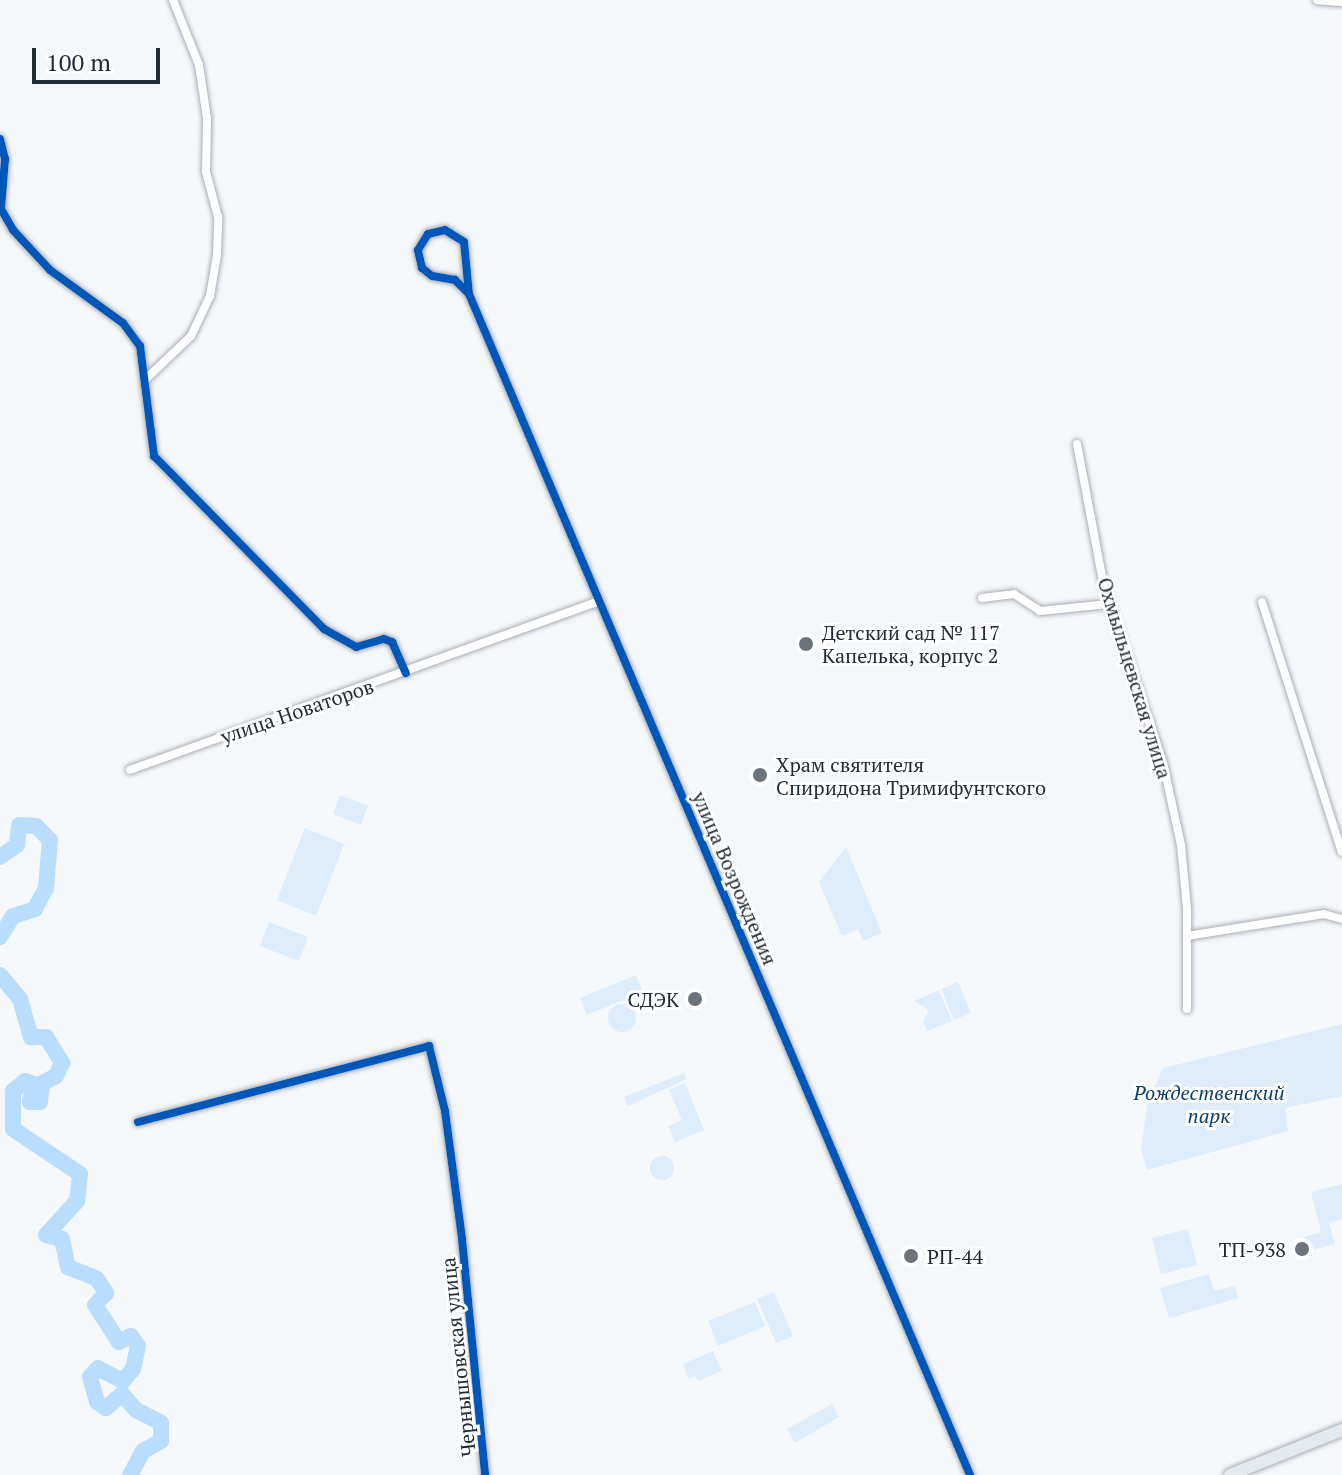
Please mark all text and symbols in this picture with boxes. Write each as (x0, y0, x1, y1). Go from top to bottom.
scale bar (36, 32, 164, 82)
text: 100 m (46, 46, 111, 78)
street label: Охмыльцевская улица (1093, 574, 1177, 782)
place label: Детский сад № 117 Капелька, корпус 2 (822, 620, 1000, 667)
marker: Детский сад № 117 Капелька, корпус 2 (797, 635, 815, 653)
street label: улица Новаторов (217, 674, 377, 748)
place label: Храм святителя Спиридона Тримифунтского (776, 752, 1046, 799)
marker: Храм святителя Спиридона Тримифунтского (751, 766, 769, 784)
street label: улица Возрождения (688, 788, 782, 968)
place label: СДЭК (628, 987, 679, 1011)
marker: СДЭК (686, 990, 704, 1008)
park label: Рождественский парк (1134, 1081, 1284, 1128)
place label: ТП-938 (1219, 1237, 1286, 1261)
marker: ТП-938 (1293, 1240, 1311, 1258)
place label: РП-44 (927, 1244, 983, 1268)
marker: РП-44 (902, 1247, 920, 1265)
street label: Чернышовская улица (436, 1256, 480, 1458)

